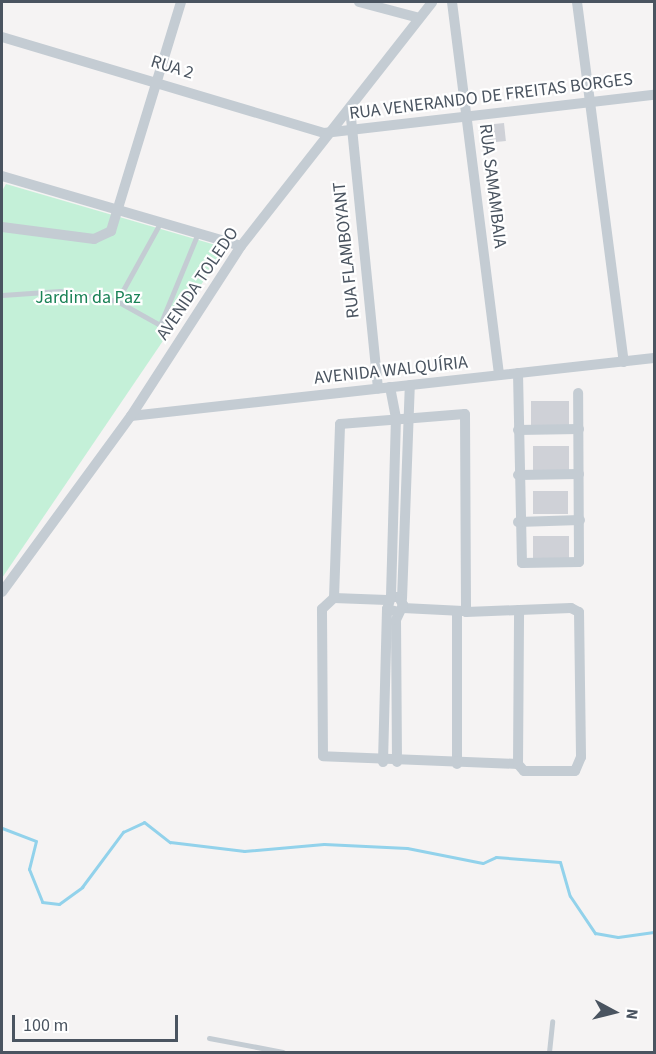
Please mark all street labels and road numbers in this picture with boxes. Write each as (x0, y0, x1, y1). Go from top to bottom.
street label: RUA 2 (148, 51, 196, 85)
street label: RUA VENERANDO DE FREITAS BORGES (348, 69, 634, 125)
street label: RUA SAMAMBAIA (474, 123, 510, 249)
street label: RUA FLAMBOYANT (329, 181, 365, 319)
street label: AVENIDA TOLEDO (152, 224, 244, 344)
street label: AVENIDA WALQUÍRIA (313, 352, 469, 390)

